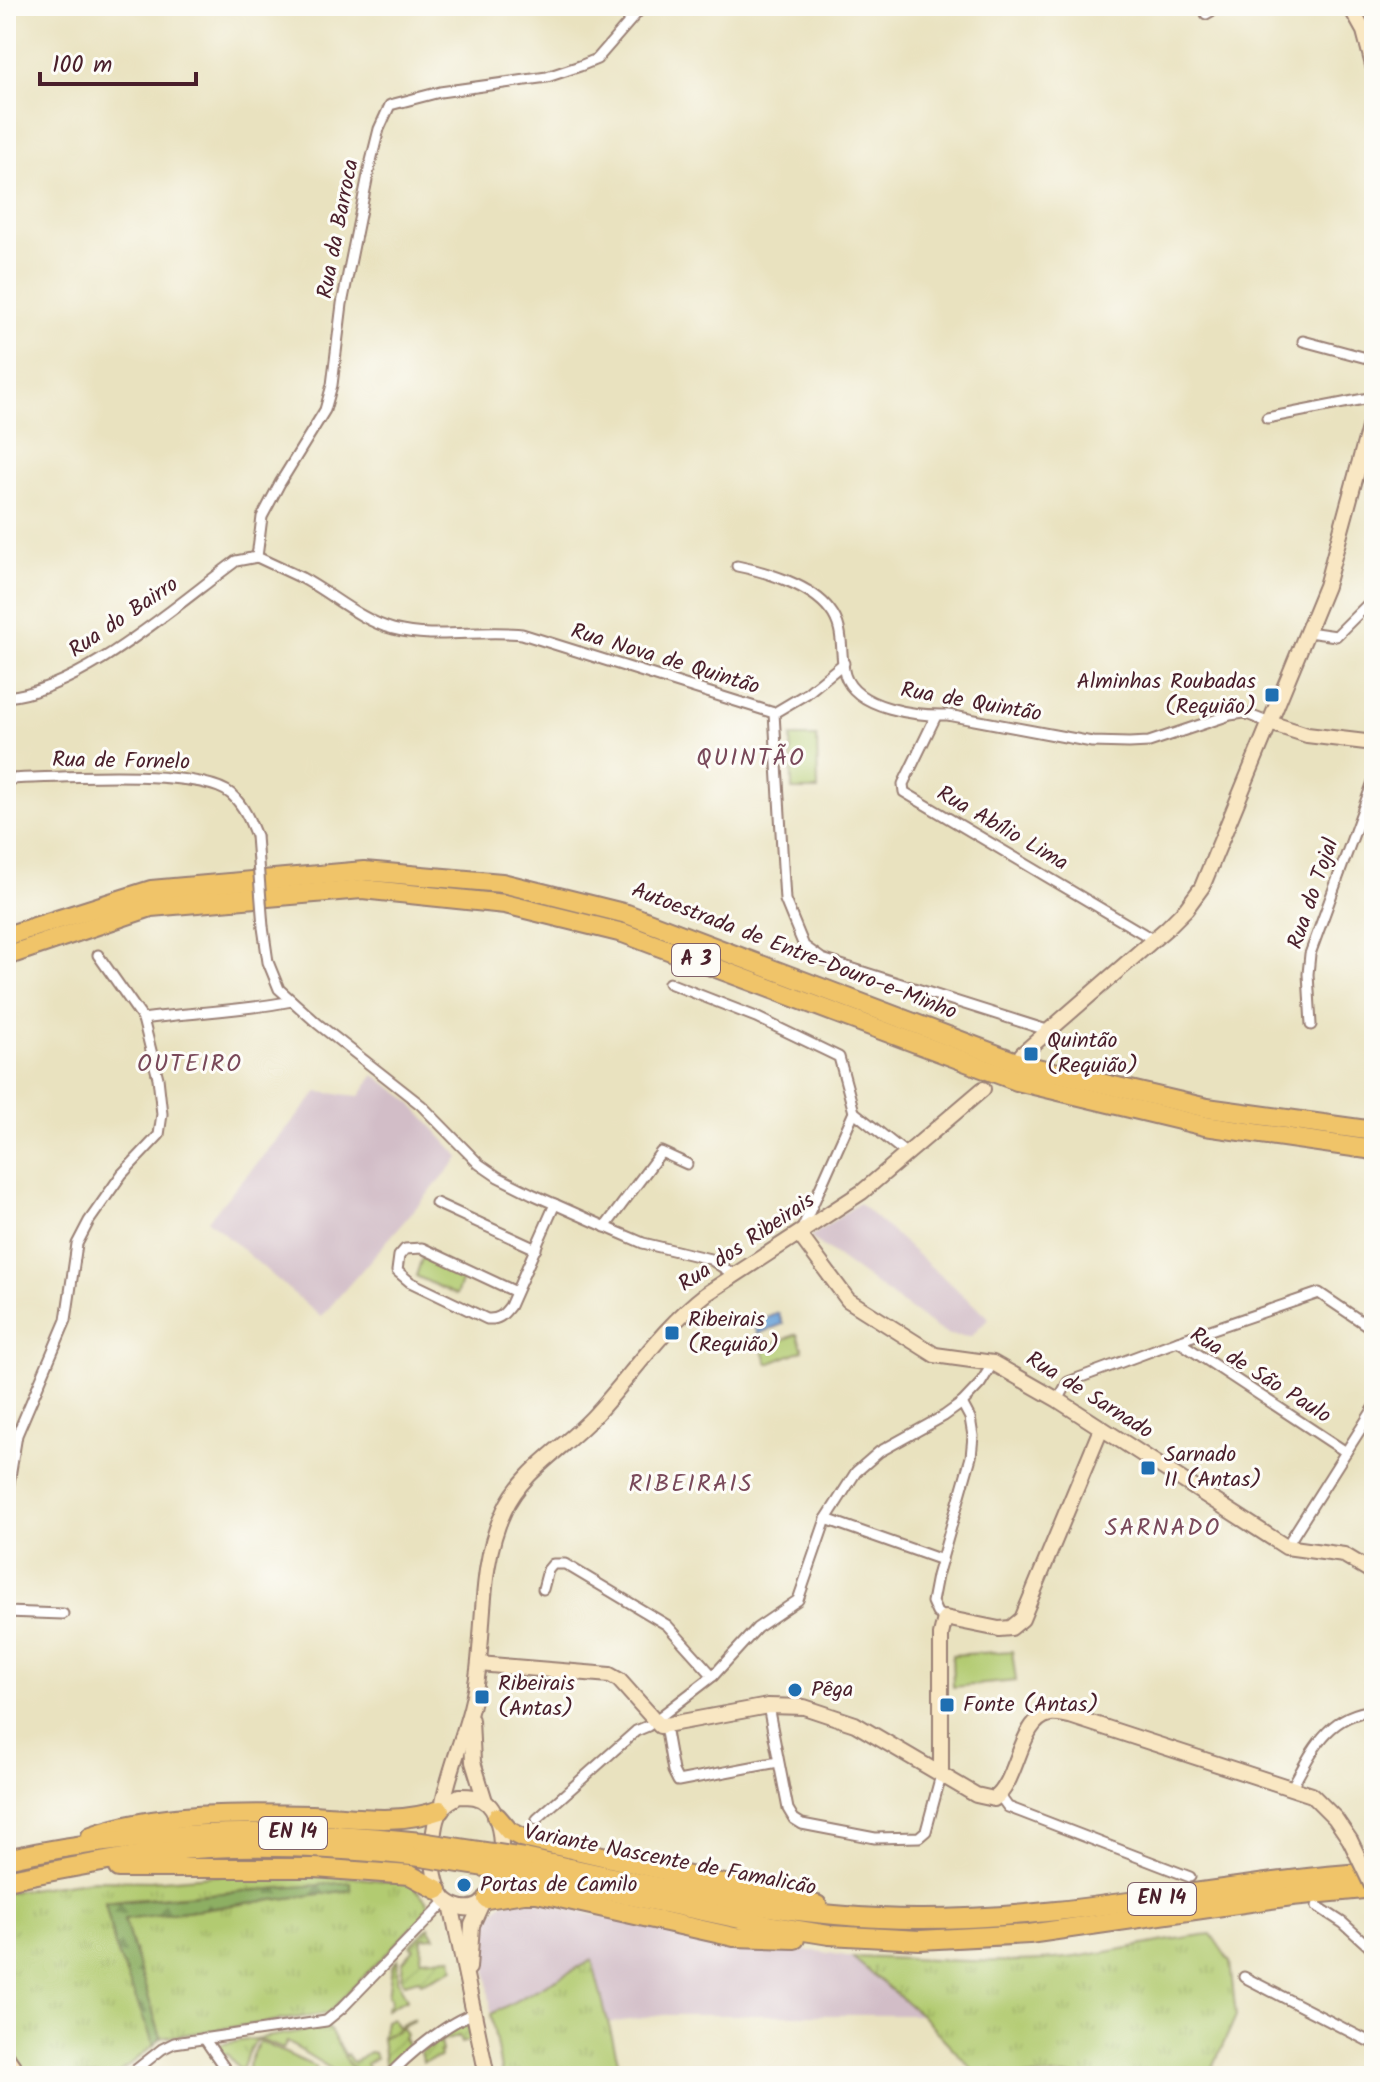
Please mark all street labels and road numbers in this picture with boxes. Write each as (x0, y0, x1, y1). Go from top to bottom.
street label: Rua da Barroca (308, 156, 370, 302)
street label: Rua do Bairro (62, 568, 186, 668)
street label: Rua Nova de Quintão (566, 615, 764, 705)
street label: Rua de Quintão (898, 673, 1044, 733)
street label: Rua de Fornelo (52, 743, 190, 781)
street label: Rua Abílio Lima (929, 777, 1075, 881)
street label: Rua do Tojal (1279, 833, 1350, 954)
street label: Autoestrada de Entre-Douro-e-Minho (626, 874, 962, 1030)
road number: A 3 (672, 944, 720, 976)
street label: Rua dos Ribeirais (671, 1184, 823, 1302)
street label: Rua de São Paulo (1182, 1318, 1338, 1434)
street label: Rua de Sarnado (1018, 1343, 1160, 1449)
street label: Variante Nascente de Famalicão (521, 1815, 819, 1907)
road number: EN 14 (259, 1817, 327, 1849)
road number: EN 14 (1128, 1883, 1196, 1915)

